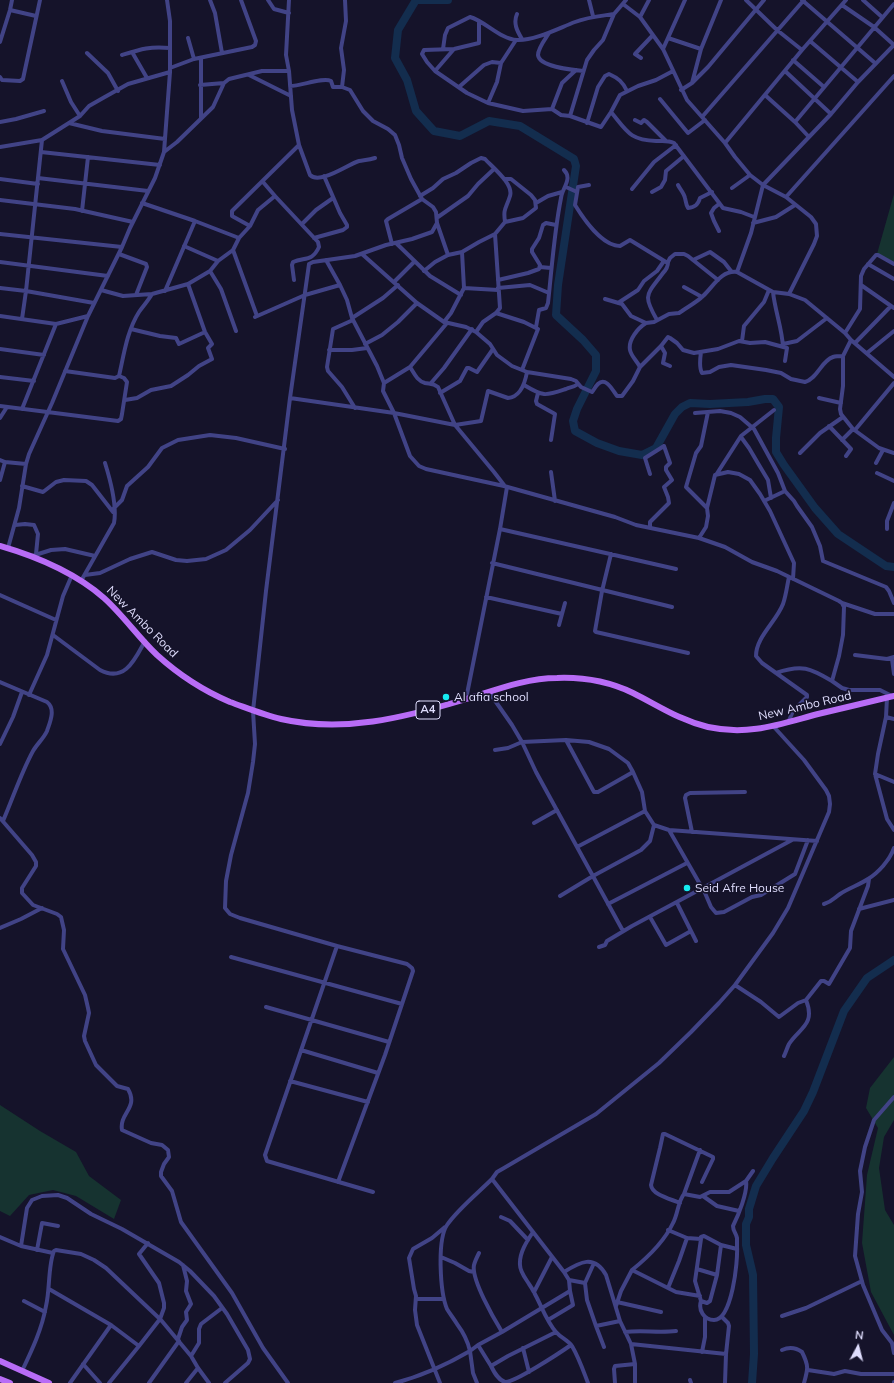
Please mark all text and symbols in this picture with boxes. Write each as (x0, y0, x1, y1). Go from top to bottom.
street label: New Ambo Road (103, 583, 181, 661)
street label: New Ambo Road (757, 688, 853, 724)
place label: Al afia school (454, 690, 529, 704)
marker: Al afia school (441, 692, 451, 702)
road number: A4 (416, 701, 440, 719)
place label: Seid Afre House (695, 881, 784, 895)
marker: Seid Afre House (682, 883, 692, 893)
north arrow (838, 1327, 878, 1367)
text: N (854, 1328, 864, 1343)

